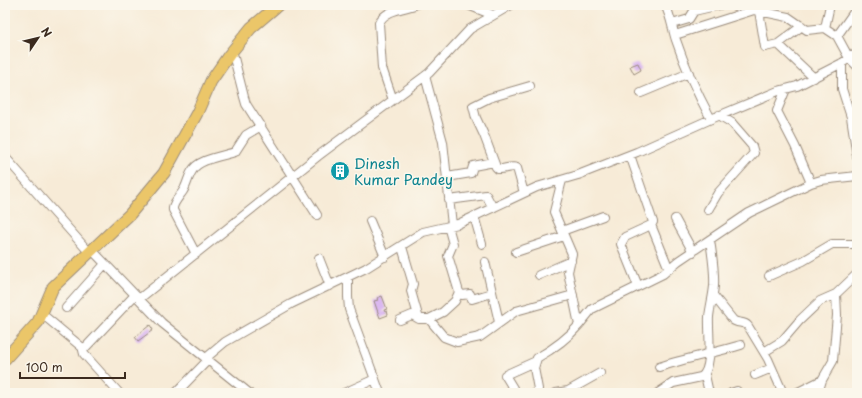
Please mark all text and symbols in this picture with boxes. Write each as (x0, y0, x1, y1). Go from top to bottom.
north arrow (18, 18, 58, 58)
text: N (37, 24, 56, 41)
place label: Dinesh Kumar Pandey (354, 153, 453, 190)
building icon: Dinesh Kumar Pandey (329, 160, 351, 182)
scale bar (20, 354, 125, 380)
text: 100 m (26, 358, 63, 376)

